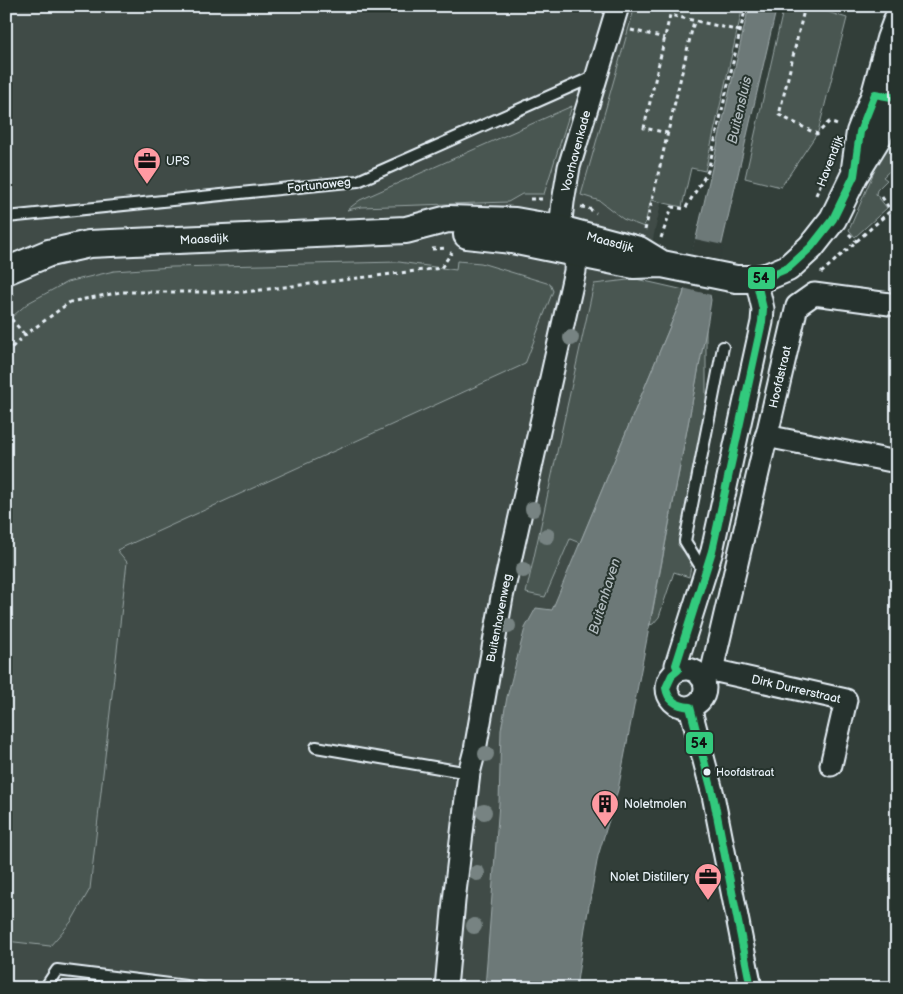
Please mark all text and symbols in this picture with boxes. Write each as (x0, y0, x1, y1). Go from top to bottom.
water label: Buitensluis (724, 75, 755, 145)
street label: Voorhavenkade (558, 109, 595, 194)
street label: Havendijk (814, 133, 847, 189)
office icon: UPS (132, 146, 162, 185)
place label: UPS (166, 154, 190, 169)
street label: Fortunaweg (286, 175, 352, 196)
street label: Maasdijk (585, 229, 635, 256)
street label: Maasdijk (180, 231, 229, 248)
line badge: 54 (747, 266, 776, 290)
text: 54 (753, 270, 770, 287)
street label: Hoofdstraat (766, 344, 795, 410)
water label: Buitenhaven (585, 556, 624, 636)
street label: Buitenhavenweg (484, 573, 515, 664)
street label: Dirk Durrerstraat (750, 672, 842, 707)
line badge: 54 (685, 731, 714, 755)
text: 54 (691, 735, 708, 752)
place label: Hoofdstraat (716, 766, 775, 779)
marker: Hoofdstraat (702, 767, 712, 777)
building icon: Noletmolen (590, 789, 620, 828)
place label: Noletmolen (624, 797, 687, 812)
office icon: Nolet Distillery (693, 862, 723, 901)
place label: Nolet Distillery (610, 870, 690, 885)

